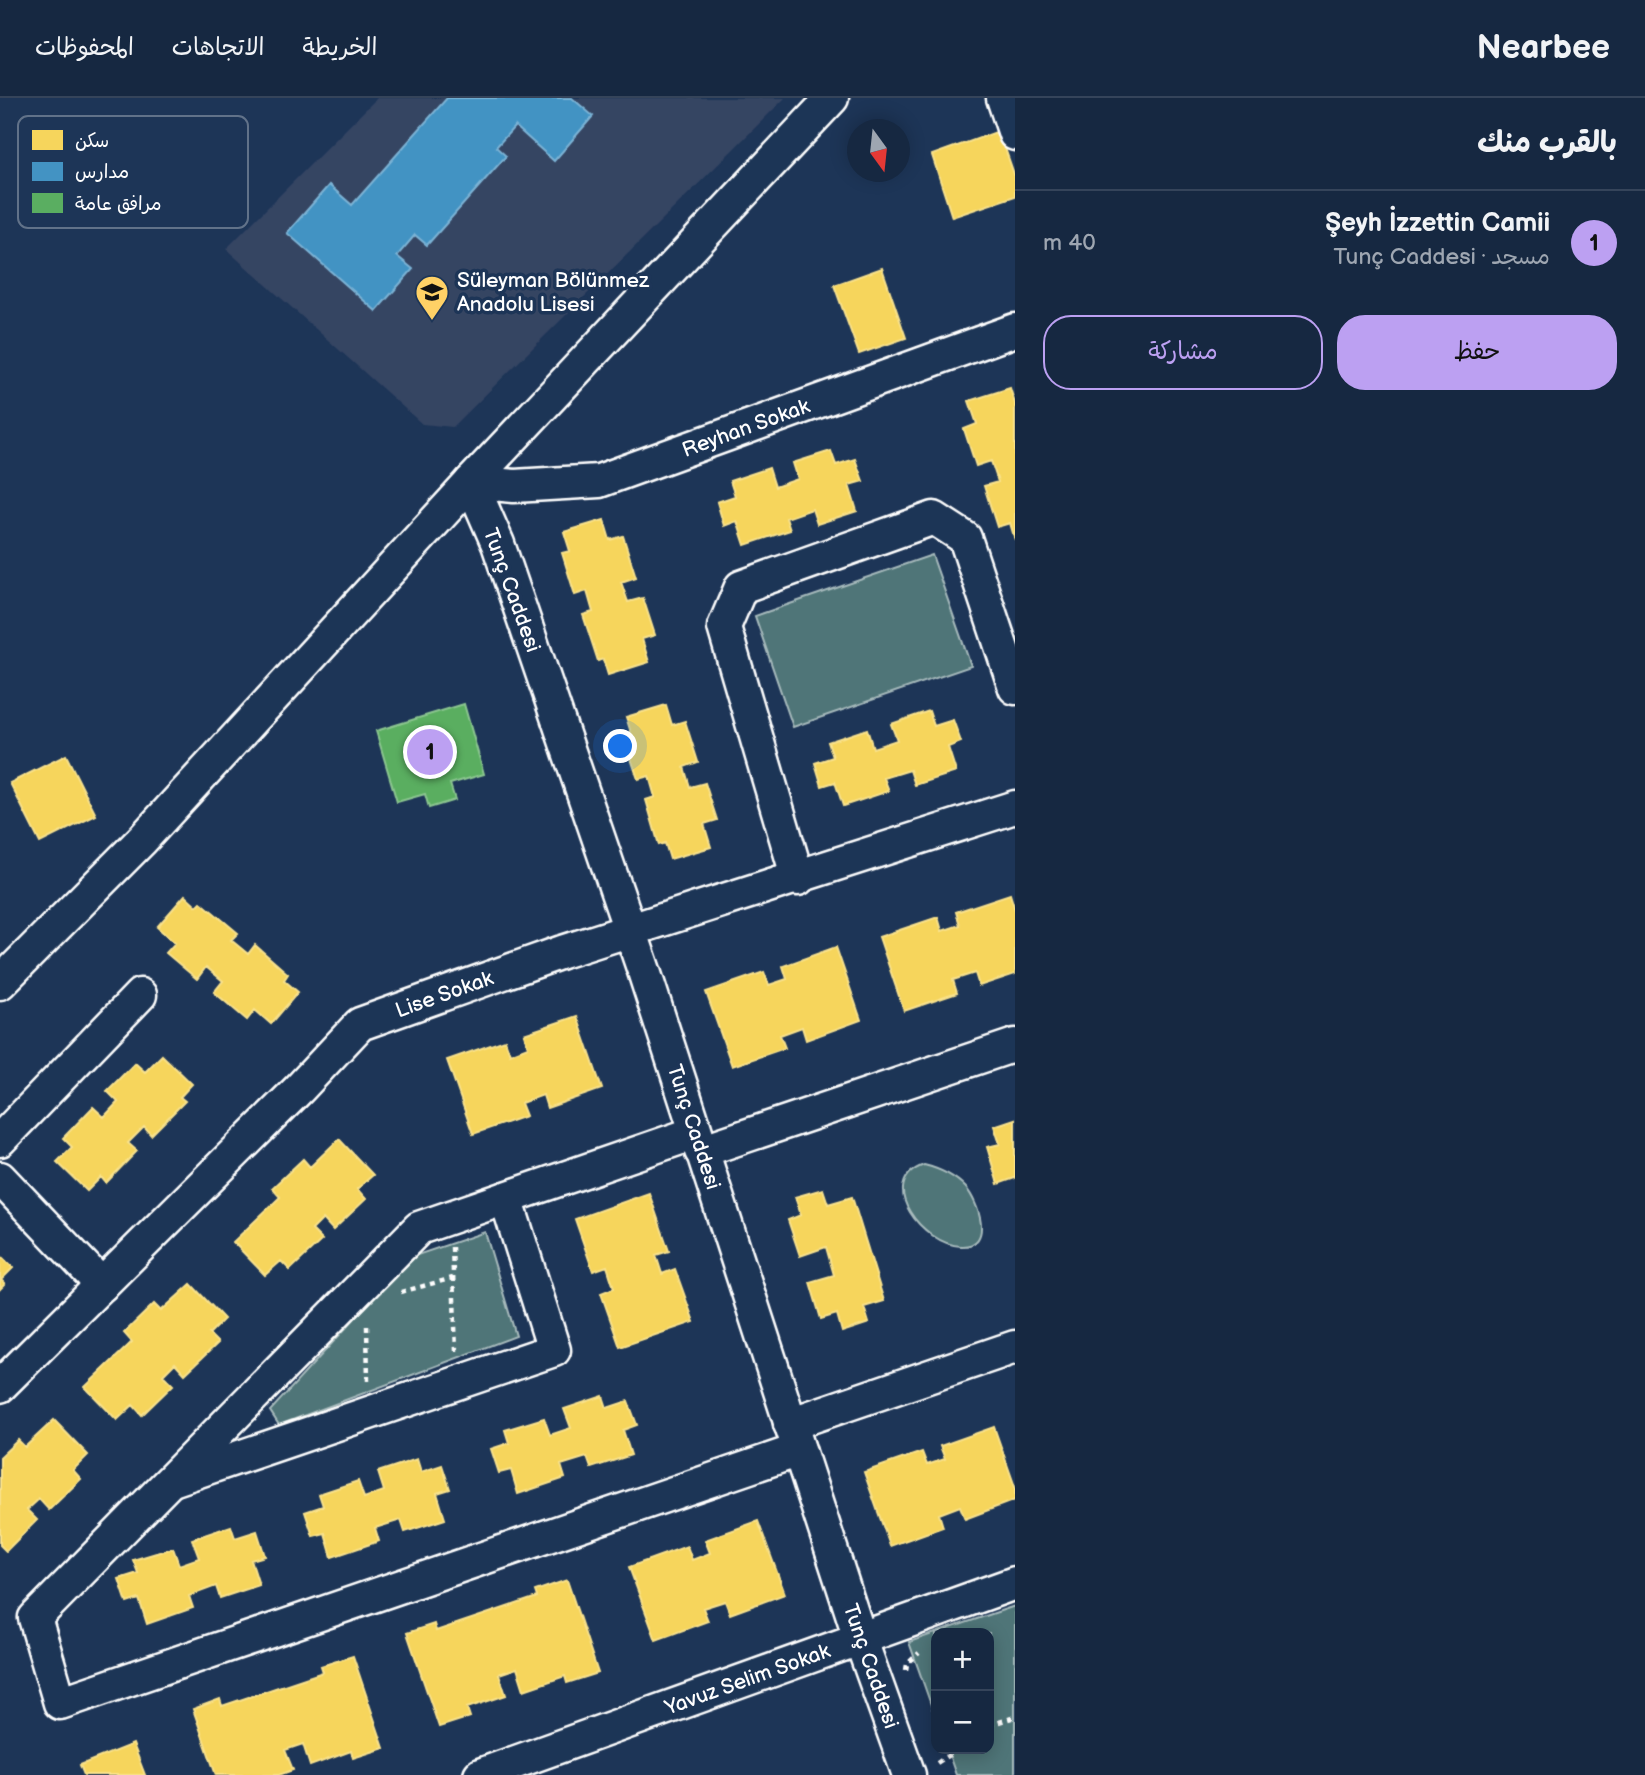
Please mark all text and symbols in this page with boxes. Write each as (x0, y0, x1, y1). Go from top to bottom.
text: Nearbee (1477, 28, 1610, 68)
text: المحفوظات (35, 33, 134, 62)
text: الاتجاهات (172, 33, 265, 62)
text: الخريطة (303, 33, 377, 62)
legend (18, 116, 248, 228)
north arrow (847, 119, 910, 182)
text: بالقرب منك (1477, 125, 1617, 161)
text: سكن (75, 130, 109, 153)
text: مدارس (75, 161, 129, 184)
text: مرافق عامة (75, 193, 162, 216)
text: Şeyh İzzettin Camii (1325, 208, 1550, 239)
text: 40 m (1043, 229, 1096, 257)
text: 1 (1589, 229, 1599, 257)
text: مسجد · Tunç Caddesi (1333, 243, 1550, 271)
place label: Süleyman Bölünmez Anadolu Lisesi (457, 268, 650, 317)
school or university icon: Süleyman Bölünmez Anadolu Lisesi (413, 273, 451, 322)
button: مشاركة (1043, 315, 1323, 390)
button: حفظ (1337, 315, 1617, 390)
street label: Reyhan Sokak (679, 393, 814, 463)
street label: Tunç Caddesi (478, 525, 546, 656)
pin: 1 (407, 726, 453, 778)
your location (603, 729, 637, 763)
street label: Lise Sokak (392, 965, 497, 1023)
street label: Tunç Caddesi (662, 1061, 726, 1193)
street label: Tunç Caddesi (838, 1601, 904, 1732)
map controls (931, 1628, 994, 1754)
button: + (931, 1628, 994, 1691)
street label: Yavuz Selim Sokak (661, 1638, 834, 1721)
button: − (931, 1691, 994, 1754)

